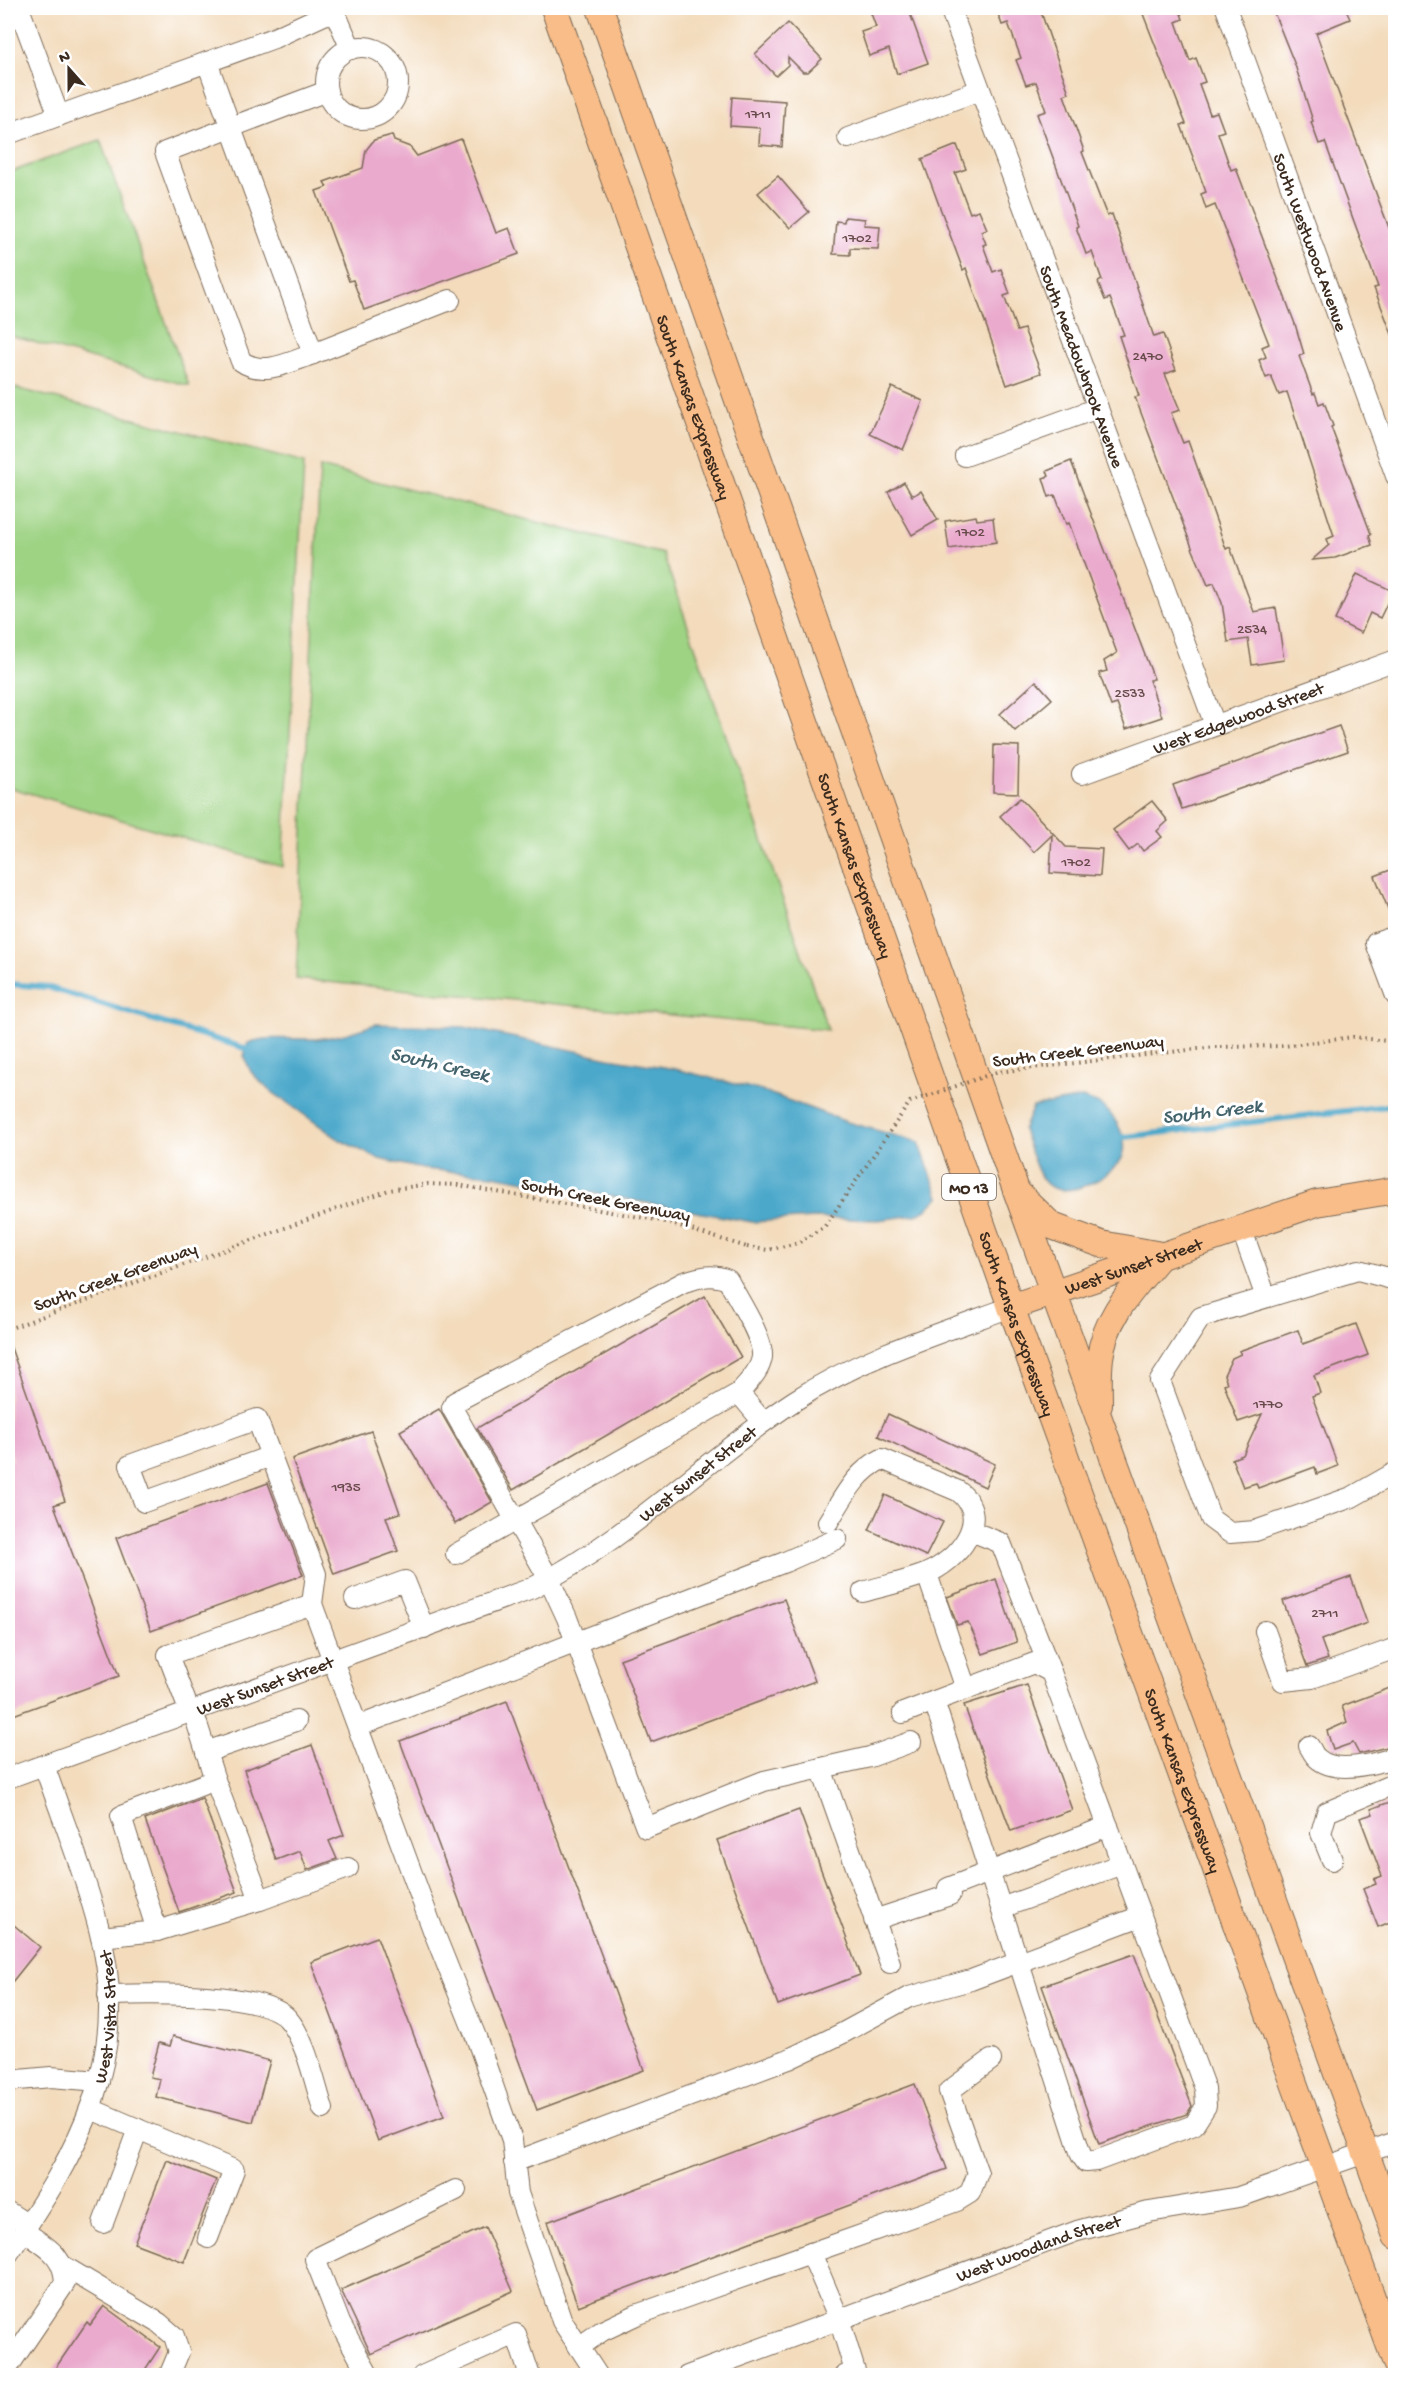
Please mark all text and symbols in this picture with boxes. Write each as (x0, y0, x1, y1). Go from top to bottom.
north arrow (39, 39, 99, 99)
text: N (57, 47, 74, 69)
house number: 1711 (744, 106, 771, 124)
street label: South Westwood Avenue (1267, 151, 1351, 335)
house number: 1702 (841, 230, 872, 248)
street label: South Meadowbrook Avenue (1033, 263, 1127, 472)
street label: South Kansas Expressway (650, 312, 734, 503)
house number: 2470 (1133, 348, 1164, 366)
house number: 1702 (954, 524, 985, 542)
house number: 2534 (1237, 621, 1267, 639)
street label: West Edgewood Street (1151, 679, 1328, 760)
house number: 2533 (1115, 685, 1146, 703)
street label: South Kansas Expressway (811, 771, 896, 962)
house number: 1702 (1060, 854, 1091, 872)
street label: South Creek Greenway (992, 1032, 1165, 1073)
water label: South Creek (388, 1044, 493, 1089)
water label: South Creek (1161, 1096, 1266, 1131)
road number: MO 13 (942, 1174, 996, 1200)
street label: South Creek Greenway (519, 1175, 692, 1228)
street label: South Kansas Expressway (972, 1229, 1058, 1420)
street label: West Sunset Street (1062, 1234, 1207, 1301)
street label: South Creek Greenway (31, 1239, 200, 1318)
house number: 1770 (1252, 1396, 1284, 1414)
street label: West Sunset Street (636, 1422, 763, 1528)
house number: 1935 (330, 1479, 361, 1497)
house number: 2711 (1311, 1605, 1339, 1623)
street label: West Sunset Street (194, 1652, 338, 1722)
street label: South Kansas Expressway (1138, 1686, 1225, 1877)
street label: West Vista Street (91, 1947, 122, 2086)
street label: West Woodland Street (954, 2212, 1125, 2288)

